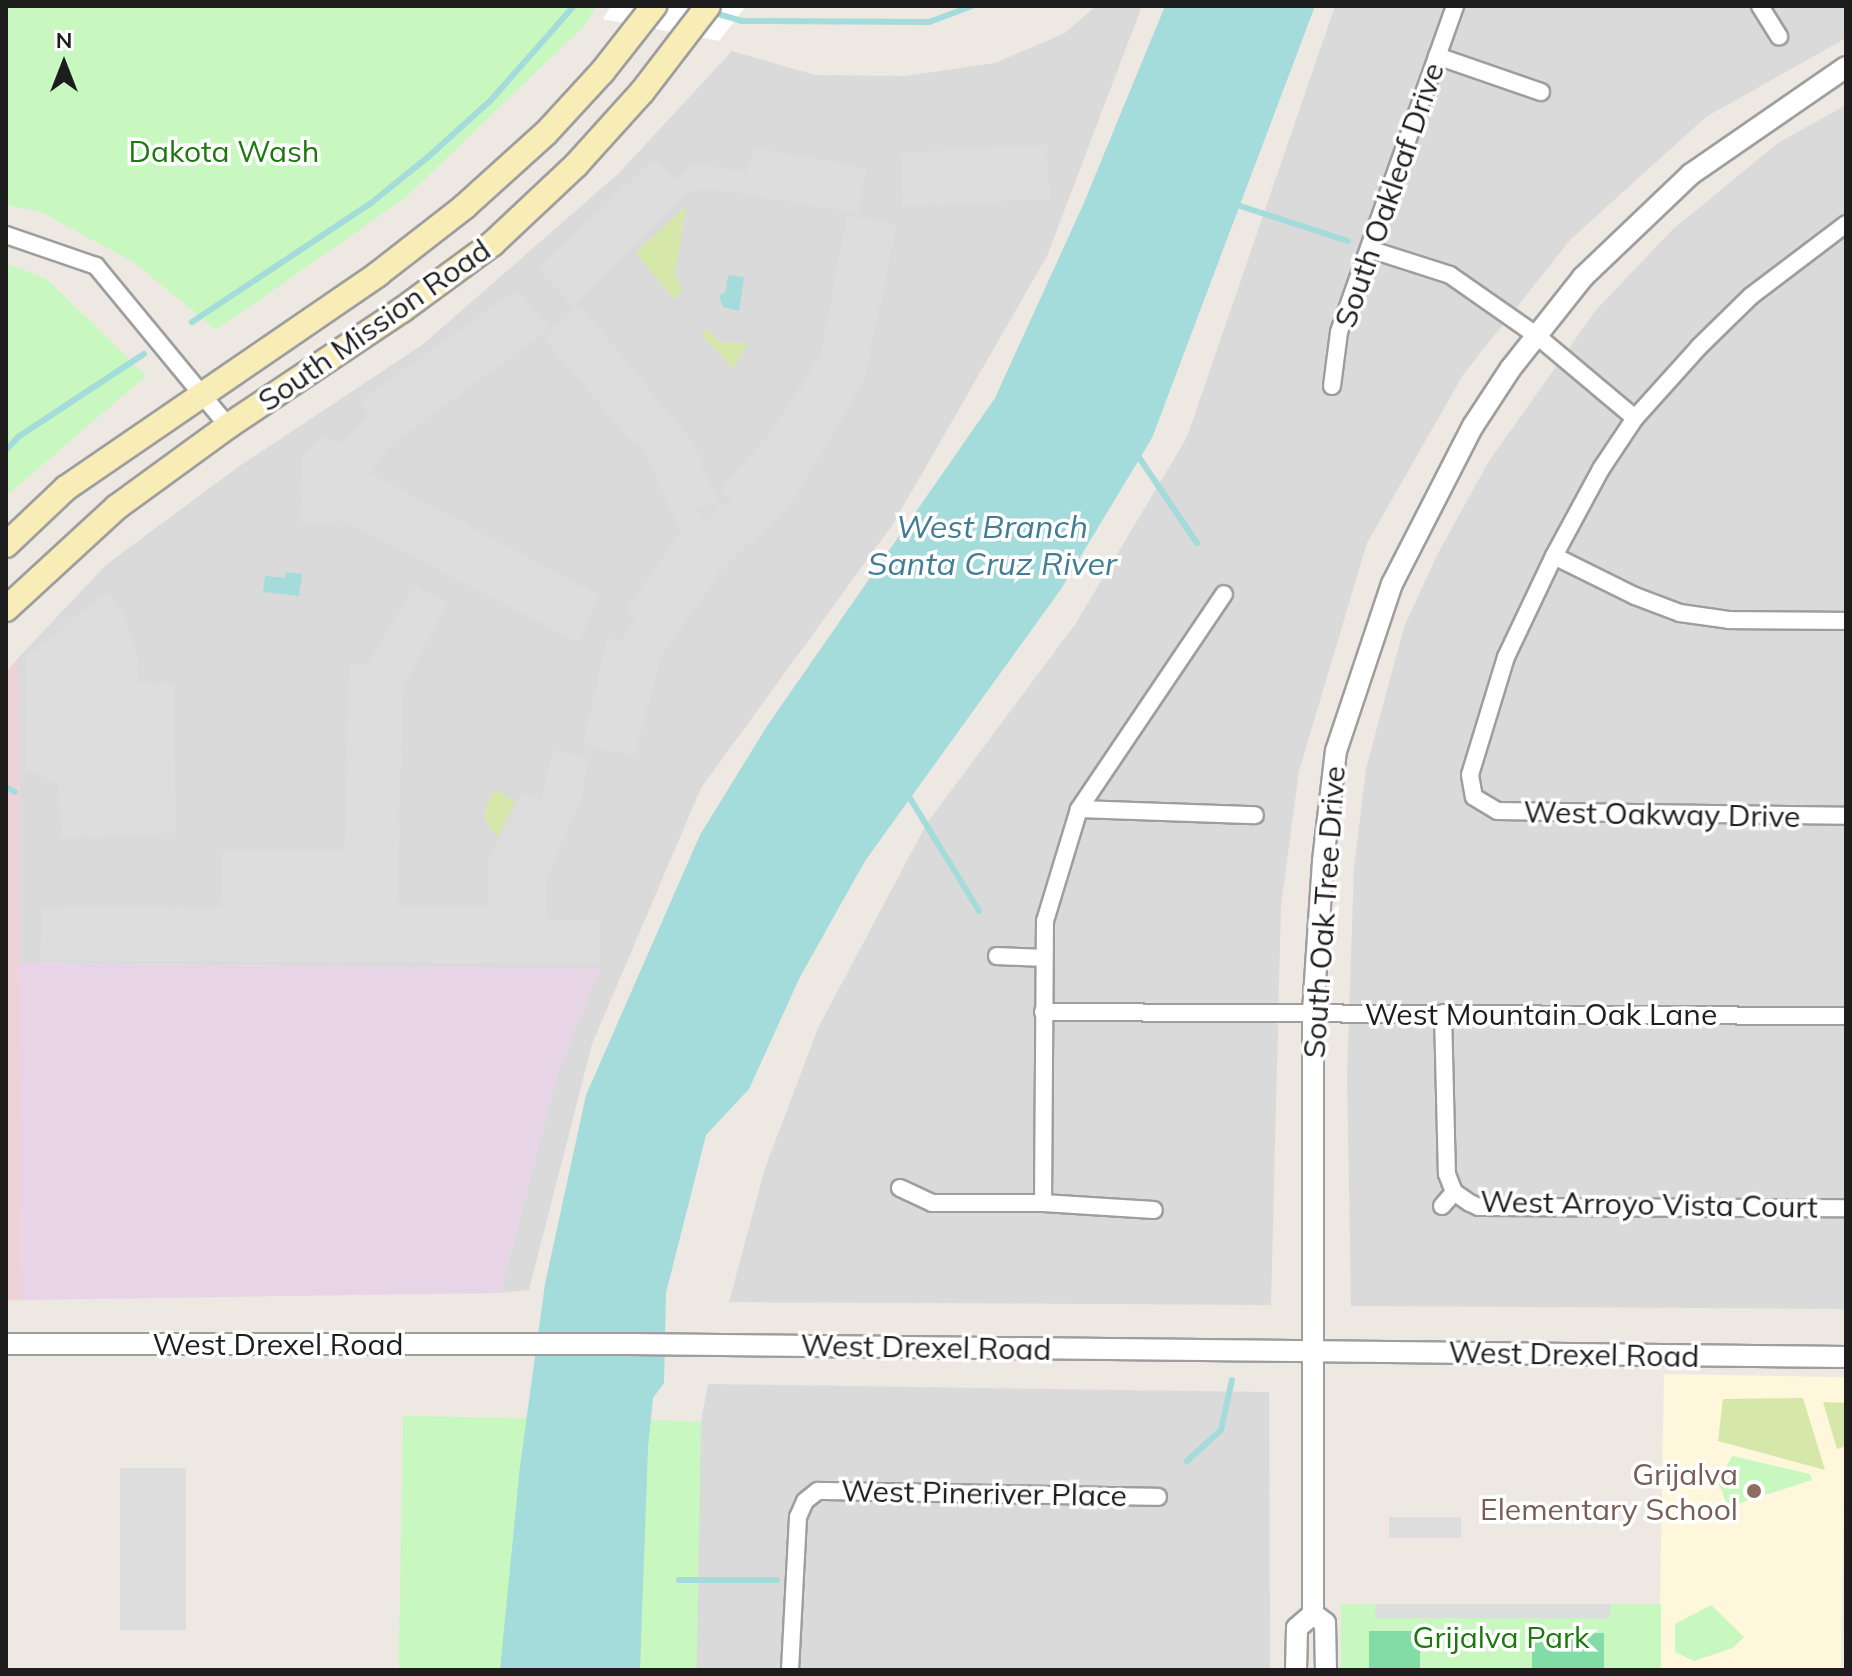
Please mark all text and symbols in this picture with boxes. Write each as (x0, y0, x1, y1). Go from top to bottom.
north arrow (24, 24, 104, 104)
text: N (56, 26, 72, 54)
street label: South Oakleaf Drive (1327, 58, 1451, 332)
park label: Dakota Wash (129, 133, 319, 169)
street label: South Mission Road (251, 231, 497, 419)
water label: West Branch Santa Cruz River (867, 508, 1117, 583)
street label: South Oak Tree Drive (1296, 765, 1352, 1059)
street label: West Oakway Drive (1523, 794, 1801, 834)
street label: West Mountain Oak Lane (1365, 996, 1717, 1032)
street label: West Arroyo Vista Court (1480, 1183, 1818, 1225)
street label: West Drexel Road (153, 1326, 403, 1362)
street label: West Drexel Road (800, 1327, 1052, 1367)
street label: West Drexel Road (1448, 1334, 1700, 1374)
place label: Grijalva Elementary School (1480, 1456, 1738, 1526)
street label: West Pineriver Place (841, 1473, 1127, 1513)
marker: Grijalva Elementary School (1745, 1482, 1763, 1500)
park label: Grijalva Park (1413, 1619, 1589, 1655)

